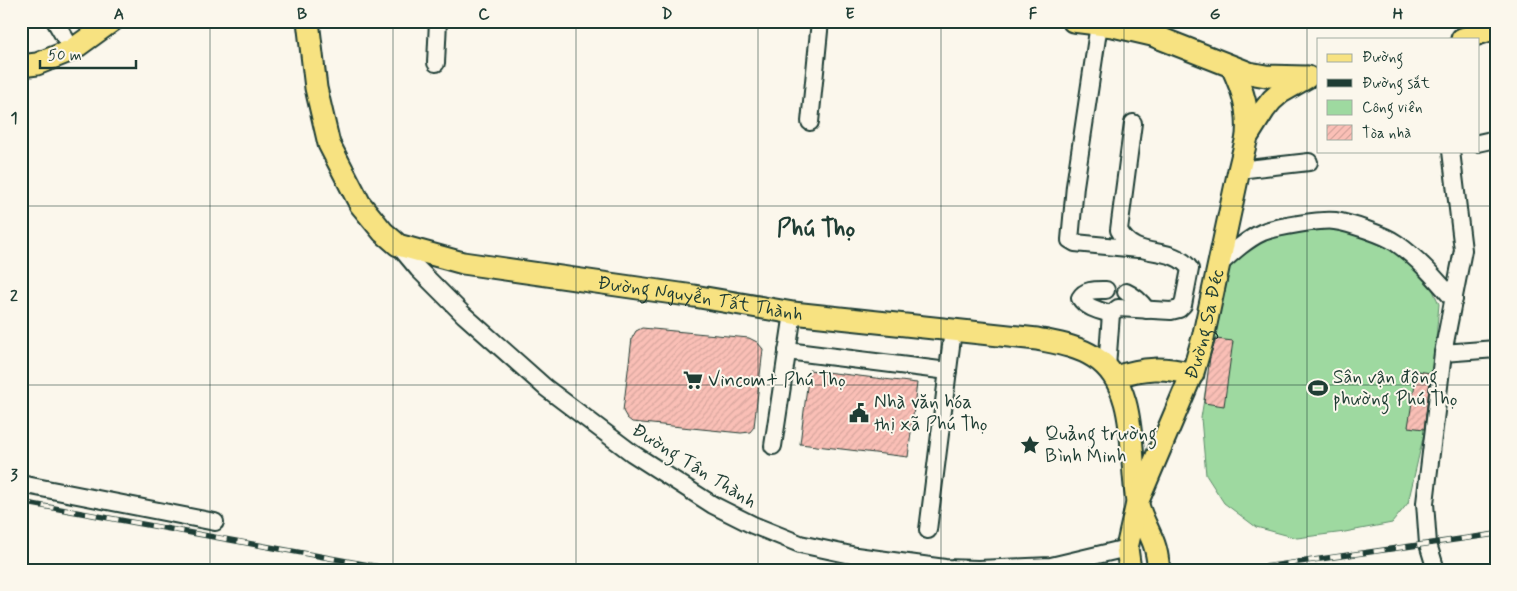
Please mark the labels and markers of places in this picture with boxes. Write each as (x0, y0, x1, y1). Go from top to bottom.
place label: Sân vận động phường Phú Thọ (1333, 365, 1457, 415)
place label: Vincom+ Phú Thọ (708, 368, 846, 393)
supermarket icon: Vincom+ Phú Thọ (682, 369, 704, 391)
sports icon: Sân vận động phường Phú Thọ (1307, 377, 1329, 399)
place label: Nhà văn hóa thị xã Phú Thọ (874, 390, 988, 437)
public building icon: Nhà văn hóa thị xã Phú Thọ (848, 402, 870, 424)
place label: Quảng trường Bình Minh (1045, 422, 1157, 469)
place icon: Quảng trường Bình Minh (1019, 434, 1041, 456)

